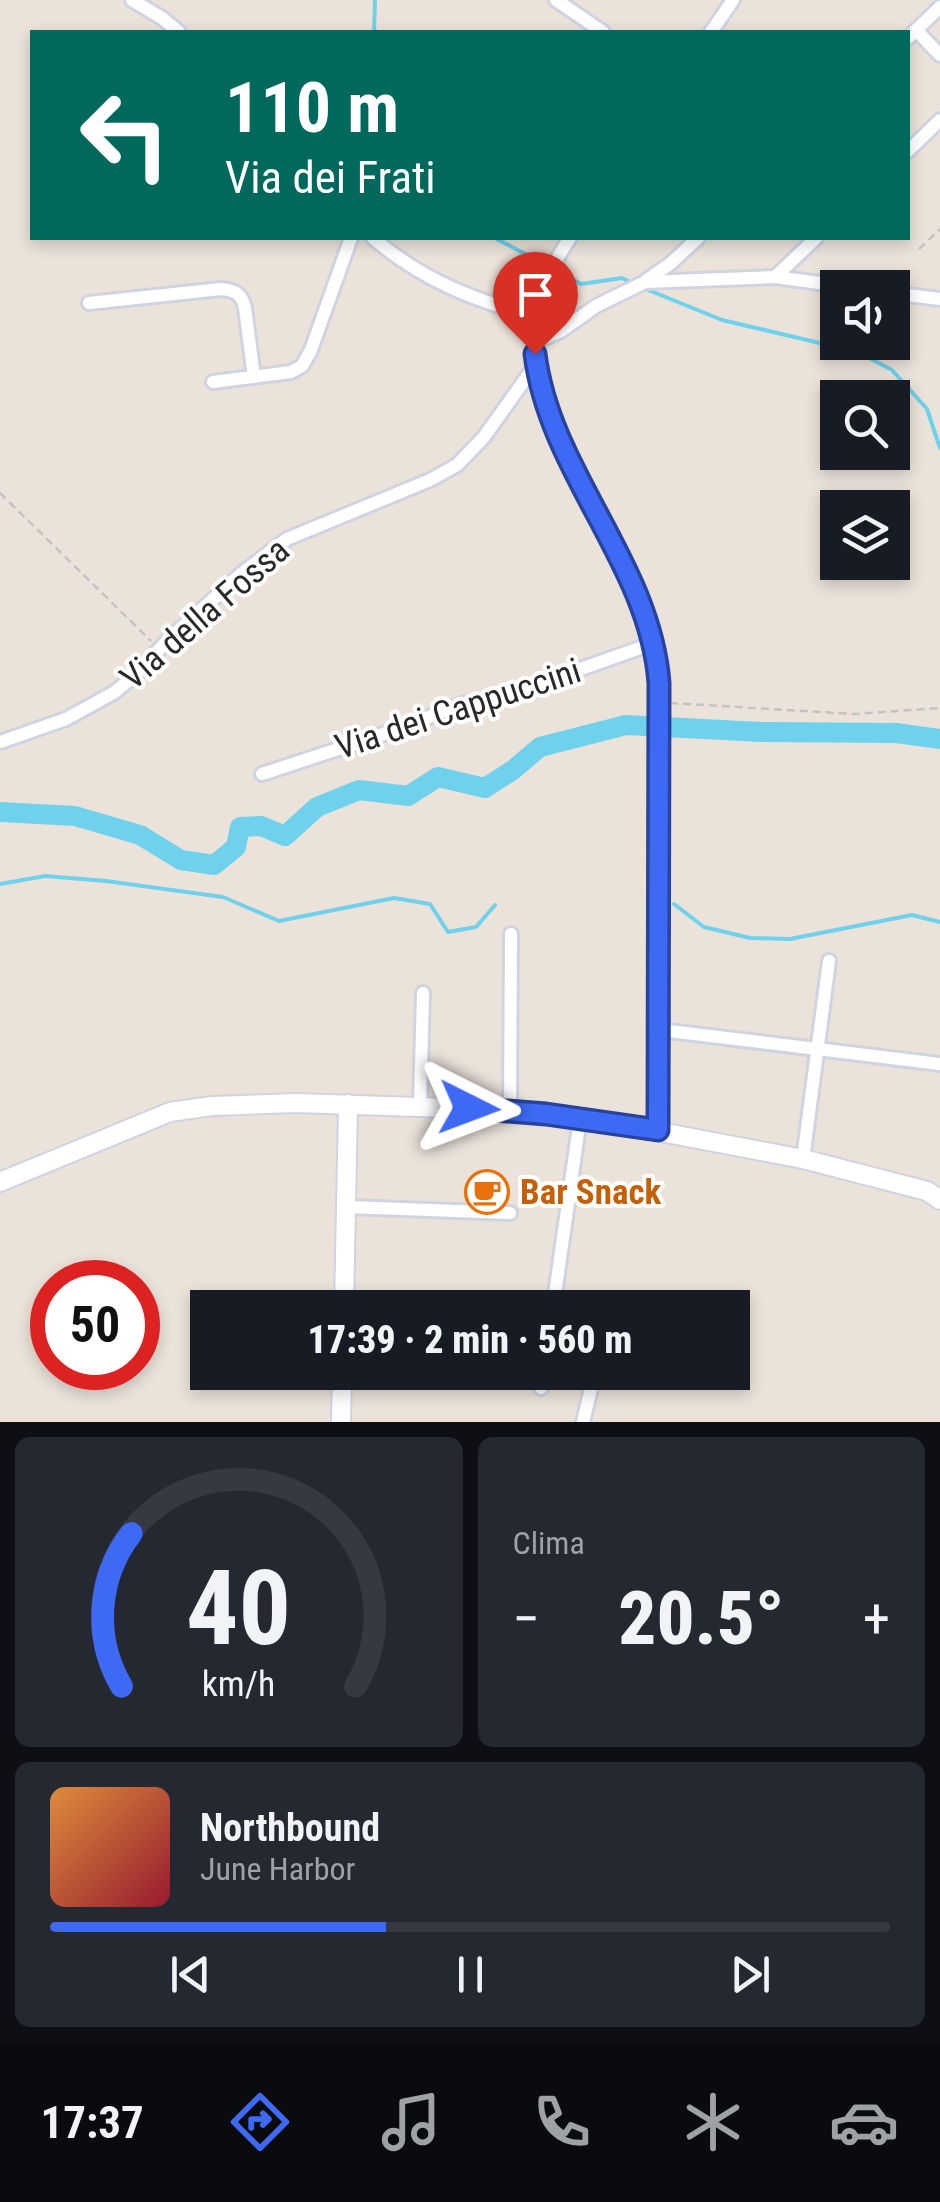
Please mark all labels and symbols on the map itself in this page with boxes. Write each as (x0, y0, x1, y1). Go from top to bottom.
pin (493, 252, 578, 355)
street label: Via della Fossa (112, 530, 298, 698)
street label: Via dei Cappuccini (330, 650, 586, 768)
position arrow (417, 1056, 521, 1160)
cafe icon: Bar Snack (464, 1169, 510, 1215)
place label: Bar Snack (520, 1172, 661, 1213)
speed limit sign: 50 (30, 1260, 160, 1390)

